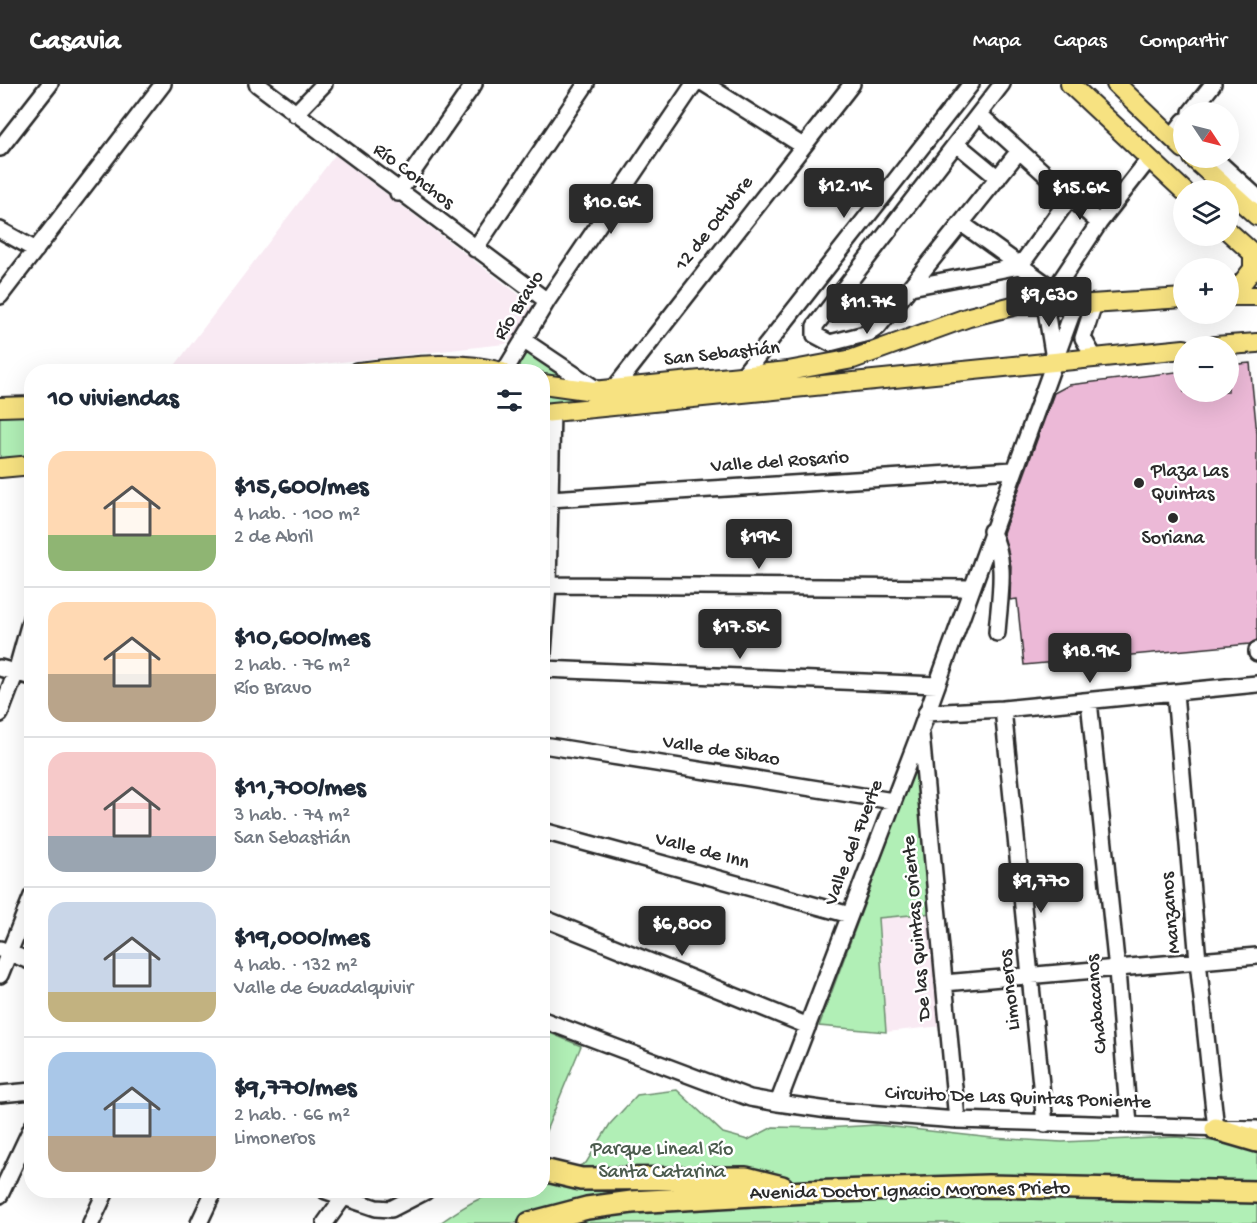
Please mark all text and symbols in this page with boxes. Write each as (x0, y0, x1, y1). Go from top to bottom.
text: Casavia (30, 26, 121, 59)
text: Mapa (973, 30, 1021, 55)
text: Capas (1054, 30, 1107, 55)
text: Compartir (1140, 30, 1227, 55)
north arrow (1173, 102, 1239, 168)
map controls (1173, 102, 1239, 402)
street label: Río Conchos (368, 139, 459, 215)
pin: $12.1K (795, 168, 893, 219)
pin: $15.6K (1031, 170, 1129, 221)
street label: 12 de Octubre (670, 172, 759, 277)
text: $12.1K (818, 176, 870, 199)
text: $15.6K (1052, 178, 1108, 201)
button: layers (1173, 180, 1239, 246)
pin: $10.6K (562, 184, 660, 235)
text: $10.6K (583, 192, 639, 215)
button: + (1173, 258, 1239, 324)
street label: Río Bravo (490, 267, 550, 345)
pin: $9,630 (1000, 277, 1098, 328)
pin: $11.7K (818, 284, 916, 335)
text: $9,630 (1020, 285, 1078, 308)
text: $11.7K (841, 292, 893, 315)
button: − (1173, 336, 1239, 402)
street label: San Sebastián (663, 337, 782, 373)
icon: filters (493, 384, 526, 417)
text: 10 viviendas (48, 385, 179, 416)
street label: Valle del Rosario (709, 447, 850, 479)
place label: Plaza Las Quintas (1150, 461, 1229, 507)
text: $15,600/mes (234, 473, 368, 504)
icon: home (96, 475, 168, 547)
marker: Plaza Las Quintas (1132, 476, 1146, 490)
text: 4 hab. · 100 m² (234, 504, 360, 527)
marker: Soriana (1166, 511, 1180, 525)
pin: $19K (723, 519, 795, 570)
text: 2 de Abril (234, 527, 314, 550)
text: $19K (740, 527, 778, 550)
place label: Soriana (1142, 528, 1205, 551)
pin: $17.5K (691, 609, 789, 660)
text: $17.5K (712, 617, 768, 640)
text: $10,600/mes (234, 624, 370, 655)
icon: home (96, 626, 168, 698)
pin: $18.9K (1041, 633, 1139, 684)
text: $18.9K (1062, 641, 1118, 664)
text: 2 hab. · 76 m² (234, 655, 350, 678)
text: Río Bravo (234, 678, 312, 701)
street label: Valle de Sibao (660, 731, 781, 773)
text: $11,700/mes (234, 774, 366, 805)
icon: home (96, 776, 168, 848)
street label: Valle del Fuerte (820, 776, 890, 910)
text: 3 hab. · 74 m² (234, 805, 350, 828)
text: San Sebastián (234, 828, 350, 851)
street label: Valle de Inn (651, 828, 752, 876)
street label: De las Quintas Oriente (898, 834, 938, 1023)
pin: $9,770 (992, 863, 1090, 914)
text: $9,770 (1012, 871, 1070, 894)
street label: Manzanos (1157, 871, 1187, 955)
pin: $6,800 (633, 906, 731, 957)
text: $6,800 (652, 914, 712, 937)
text: $19,000/mes (234, 924, 369, 955)
icon: home (96, 926, 168, 998)
street label: Limoneros (995, 948, 1027, 1031)
street label: Chabacanos (1082, 953, 1114, 1055)
text: 4 hab. · 132 m² (234, 955, 358, 978)
text: Valle de Guadalquivir (234, 978, 413, 1001)
text: $9,770/mes (234, 1074, 356, 1105)
icon: home (96, 1076, 168, 1148)
street label: Circuito De Las Quintas Poniente (885, 1083, 1152, 1115)
text: 2 hab. · 66 m² (234, 1105, 350, 1128)
text: Limoneros (234, 1128, 315, 1151)
park label: Parque Lineal Río Santa Catarina (590, 1139, 733, 1185)
street label: Avenida Doctor Ignacio Morones Prieto (749, 1178, 1071, 1206)

